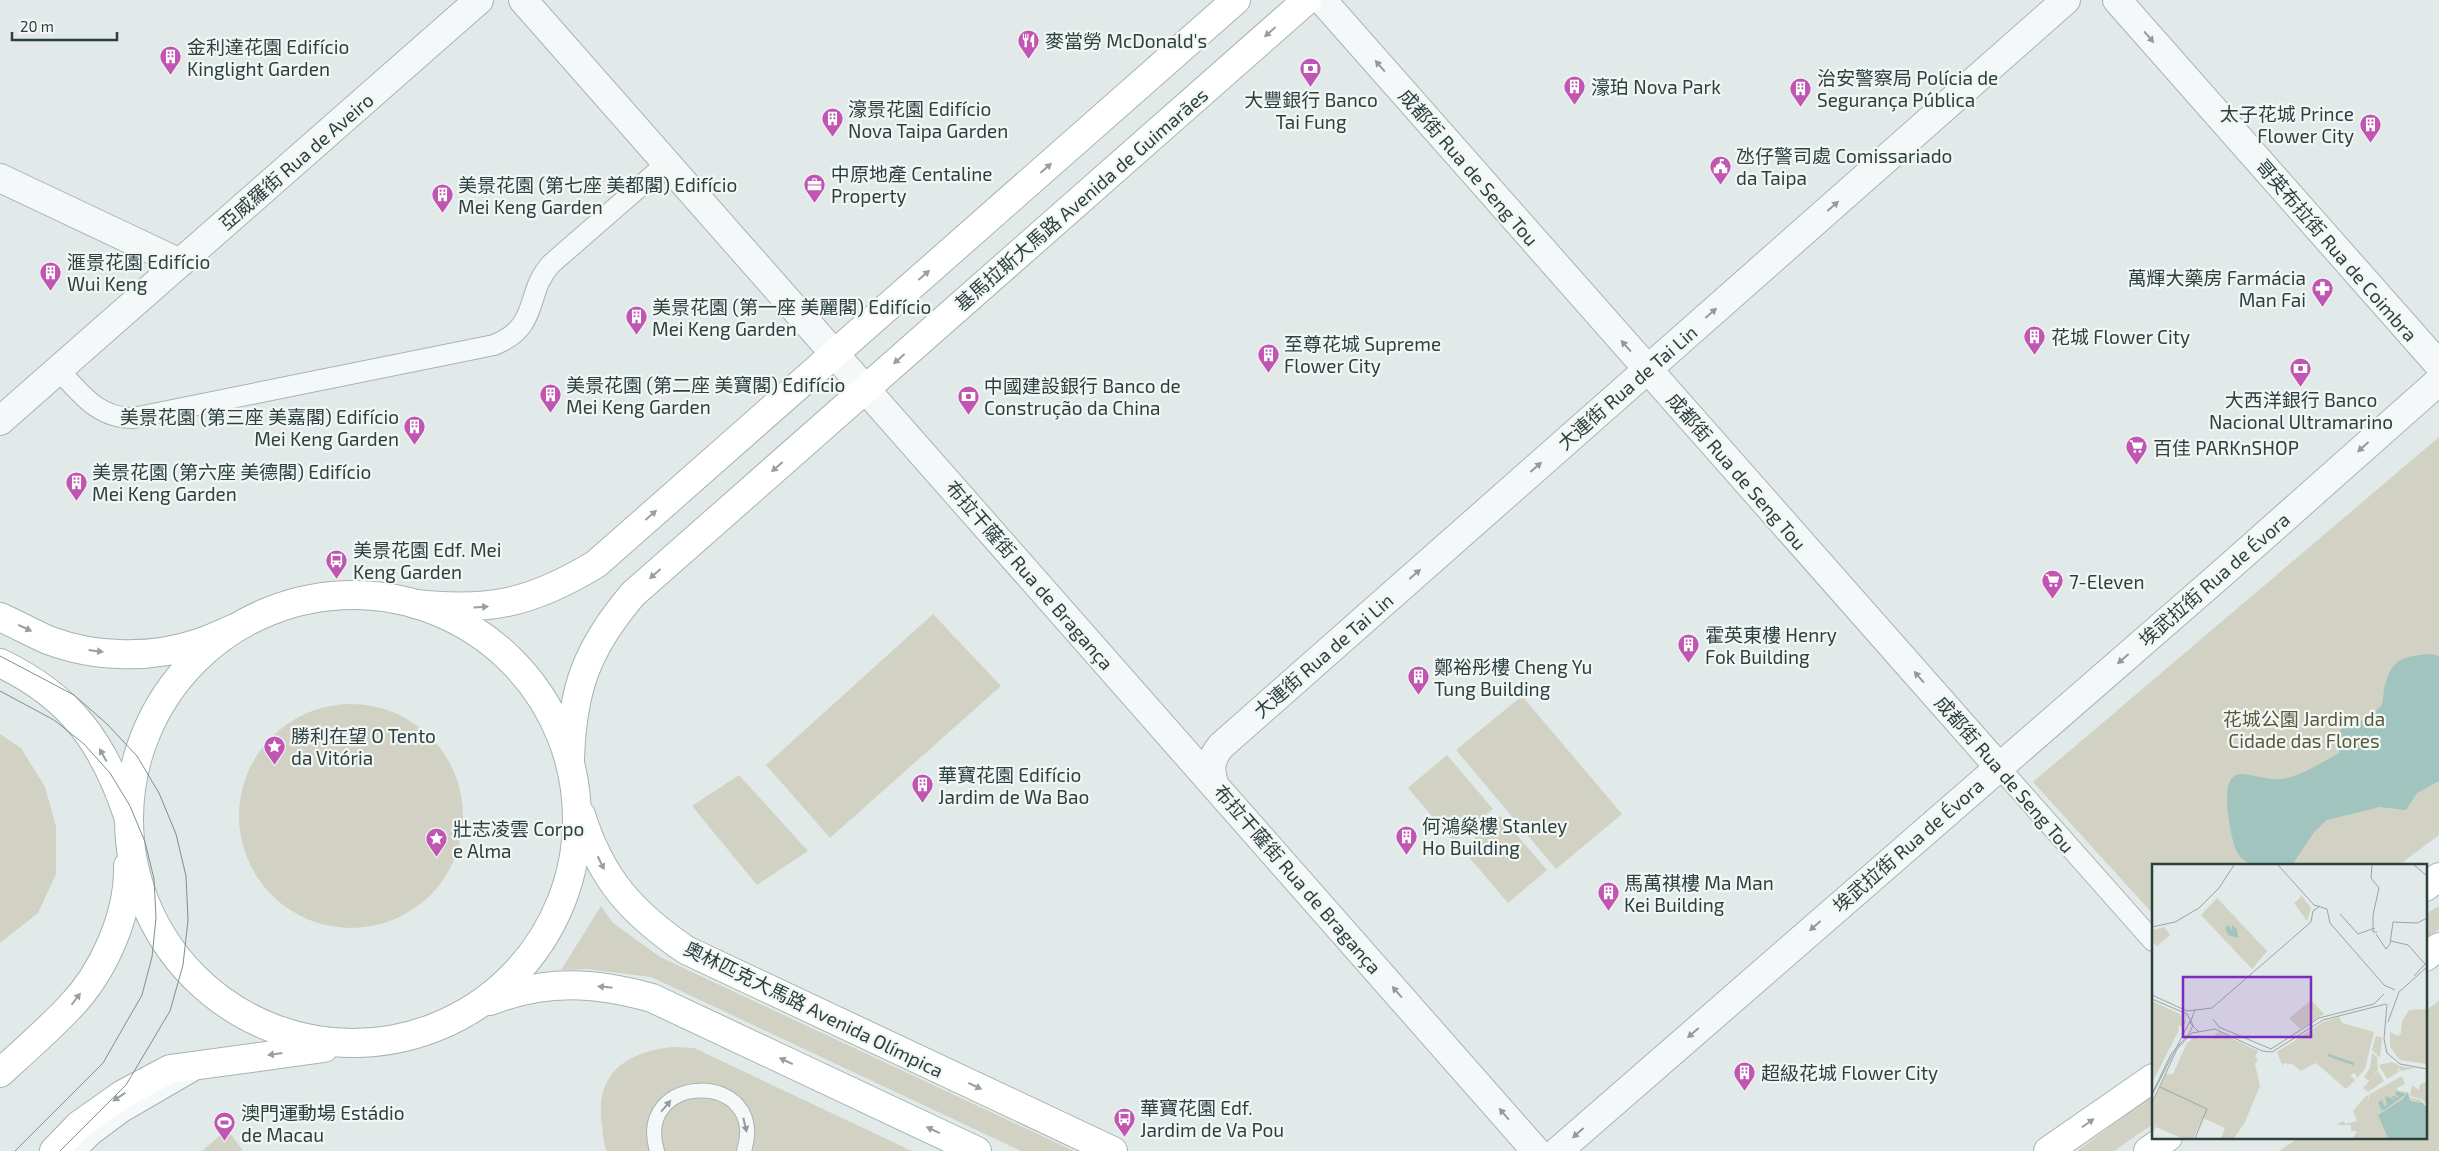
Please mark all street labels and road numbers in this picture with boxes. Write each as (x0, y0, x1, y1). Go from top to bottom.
street label: 基馬拉斯大馬路 Avenida de Guimarães (950, 83, 1212, 315)
street label: 成都街 Rua de Seng Tou (1395, 84, 1543, 250)
street label: 亞威羅街 Rua de Aveiro (214, 88, 378, 234)
street label: 哥英布拉街 Rua de Coimbra (2252, 154, 2422, 346)
street label: 大連街 Rua de Tai Lin (1552, 320, 1702, 454)
street label: 成都街 Rua de Seng Tou (1663, 388, 1811, 554)
street label: 布拉干薩街 Rua de Bragança (941, 476, 1119, 675)
street label: 埃武拉街 Rua de Évora (2134, 507, 2294, 651)
street label: 大連街 Rua de Tai Lin (1248, 588, 1398, 722)
street label: 成都街 Rua de Seng Tou (1931, 691, 2079, 857)
street label: 埃武拉街 Rua de Évora (1828, 773, 1988, 917)
street label: 布拉干薩街 Rua de Bragança (1209, 780, 1387, 979)
street label: 奧林匹克大馬路 Avenida Olímpica (681, 936, 947, 1082)

